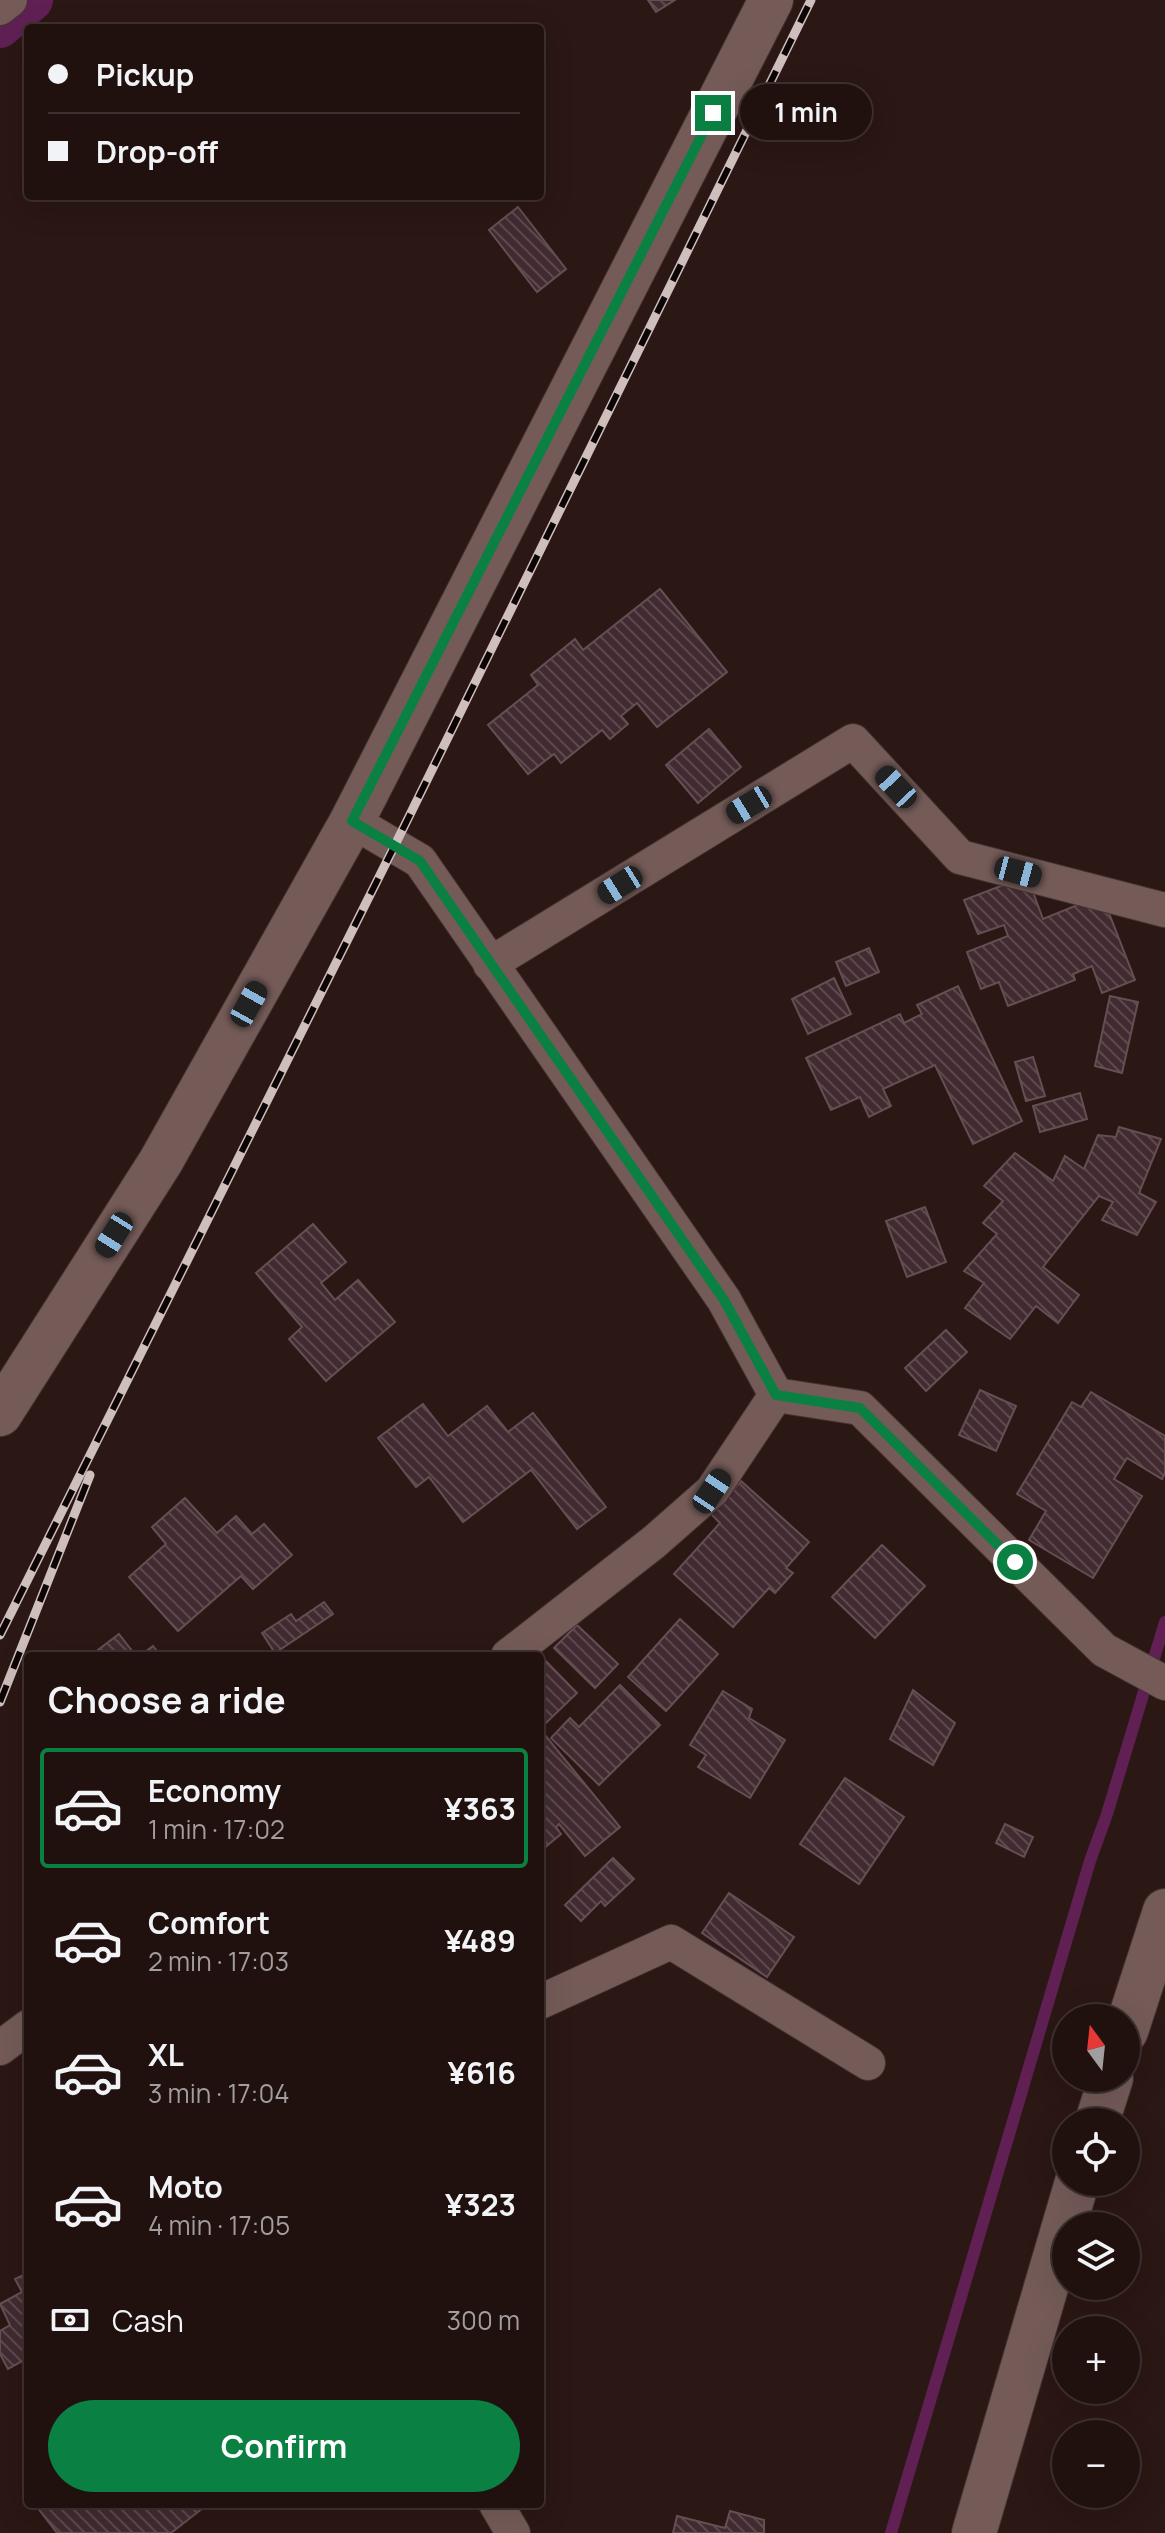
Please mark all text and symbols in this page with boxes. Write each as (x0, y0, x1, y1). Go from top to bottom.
text: Pickup (96, 54, 194, 95)
callout: 1 min (741, 85, 873, 141)
text: 1 min (774, 94, 838, 130)
route end (695, 95, 731, 131)
text: Drop-off (96, 131, 218, 172)
car (871, 761, 921, 813)
car (722, 782, 776, 828)
car (992, 854, 1044, 890)
car (593, 862, 647, 908)
car (227, 977, 271, 1031)
car (91, 1208, 137, 1262)
car (689, 1464, 735, 1518)
route start (997, 1544, 1033, 1580)
text: Choose a ride (48, 1675, 286, 1724)
text: Economy (148, 1770, 281, 1811)
icon: car (52, 1772, 124, 1844)
text: ¥363 (444, 1788, 516, 1829)
text: 1 min · 17:02 (148, 1811, 285, 1847)
text: Comfort (148, 1902, 270, 1943)
icon: car (52, 1904, 124, 1976)
text: ¥489 (444, 1920, 516, 1961)
text: 2 min · 17:03 (148, 1943, 289, 1979)
north arrow (1052, 2004, 1140, 2092)
map controls (1052, 2004, 1140, 2508)
text: XL (148, 2034, 184, 2075)
icon: car (52, 2036, 124, 2108)
text: ¥616 (448, 2052, 516, 2093)
text: 3 min · 17:04 (148, 2075, 290, 2111)
button: locate (1052, 2108, 1140, 2196)
text: Moto (148, 2166, 223, 2207)
icon: car (52, 2168, 124, 2240)
text: ¥323 (445, 2184, 516, 2225)
text: 4 min · 17:05 (148, 2207, 290, 2243)
button: layers (1052, 2212, 1140, 2300)
icon: cash (48, 2298, 92, 2342)
text: Cash (112, 2300, 184, 2341)
text: 300 m (447, 2302, 520, 2338)
button: + (1052, 2316, 1140, 2404)
button: Confirm (48, 2400, 520, 2492)
button: − (1052, 2420, 1140, 2508)

